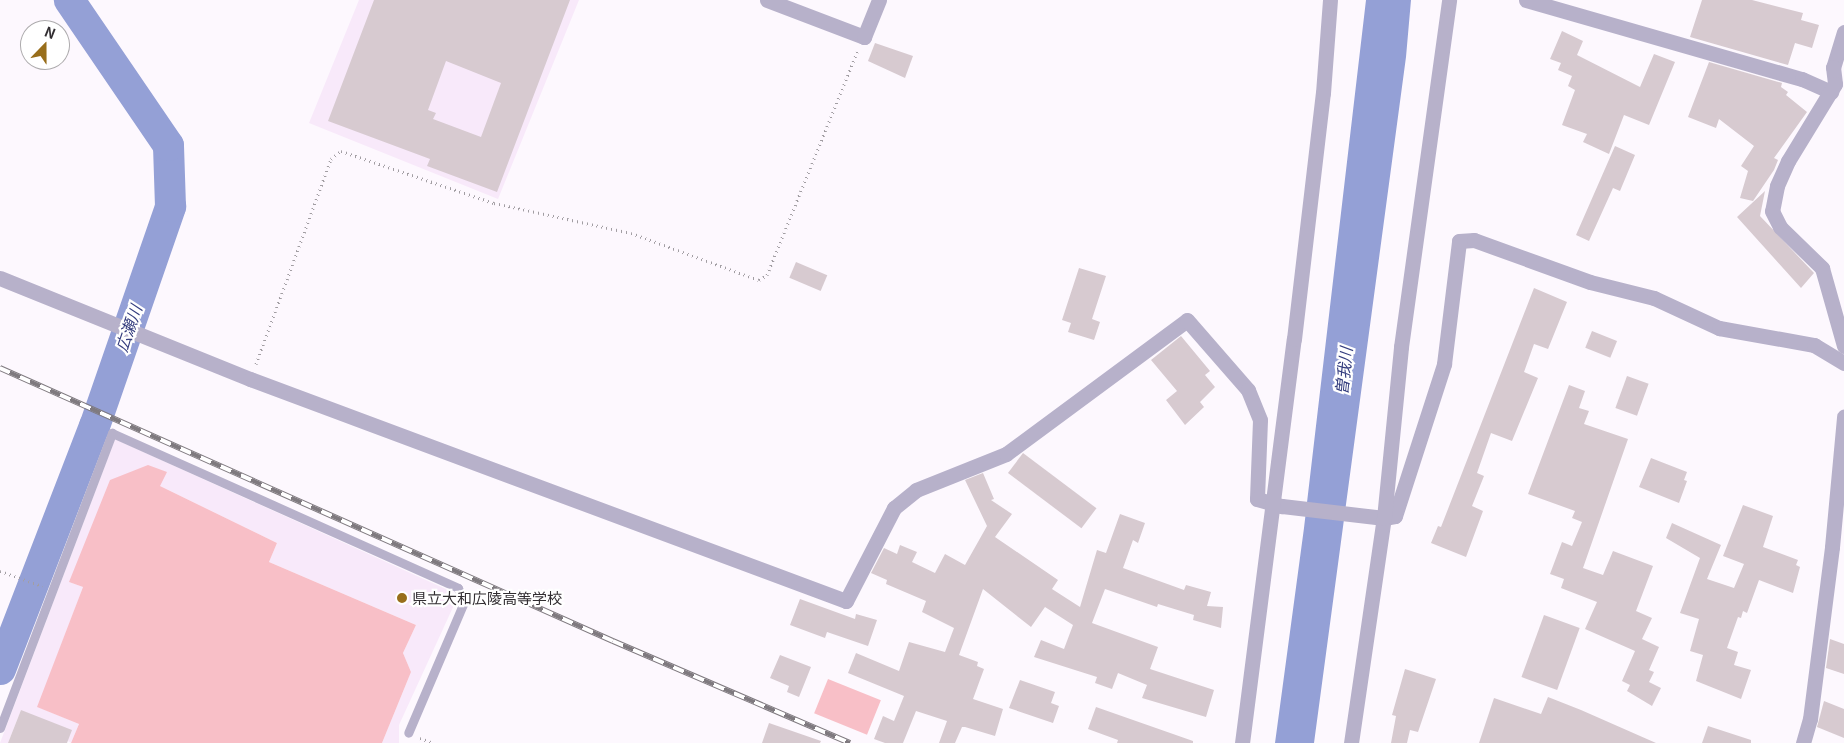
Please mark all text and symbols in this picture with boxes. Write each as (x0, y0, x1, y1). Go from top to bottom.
north arrow (20, 20, 70, 70)
text: N (42, 21, 59, 43)
water label: 広瀬川 (111, 302, 145, 354)
water label: 曽我川 (1331, 346, 1355, 396)
place label: 県立大和広陵高等学校 (412, 589, 562, 607)
marker: 県立大和広陵高等学校 (396, 592, 408, 604)

